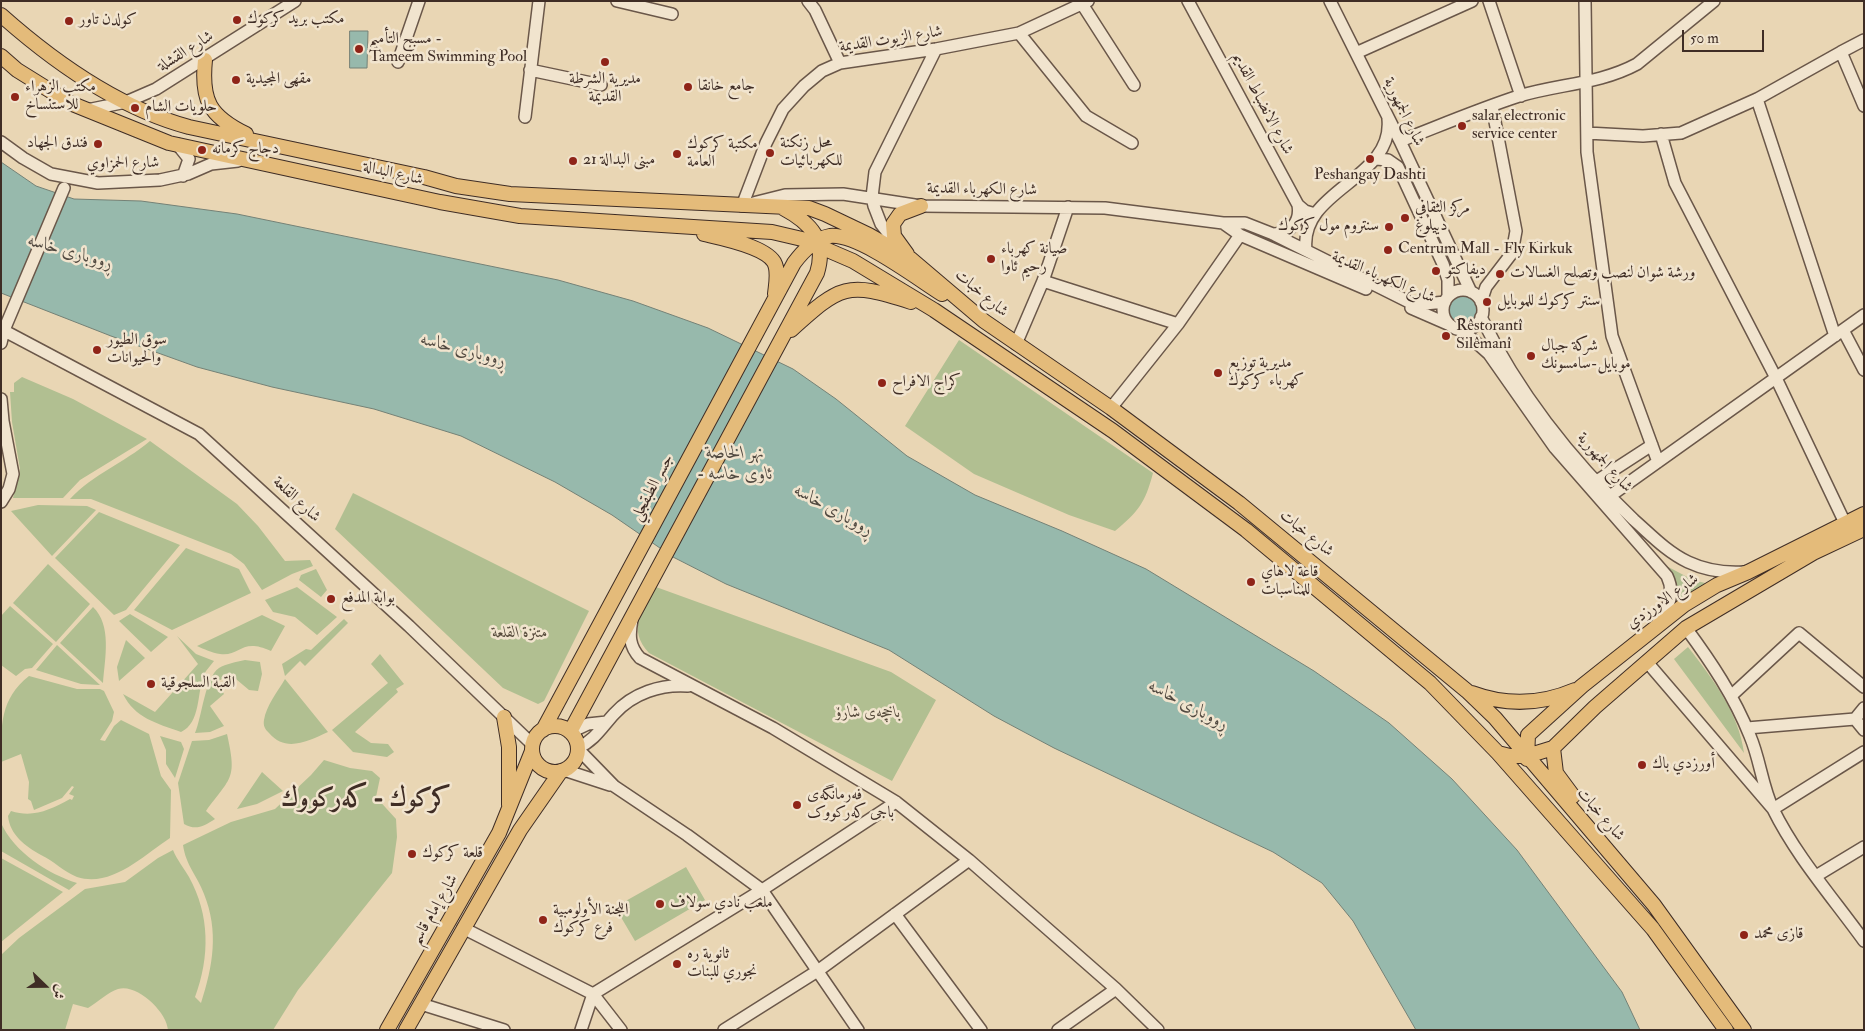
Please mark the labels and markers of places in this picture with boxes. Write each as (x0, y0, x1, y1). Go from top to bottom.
place label: مكتب بريد كركوك (247, 10, 344, 30)
place label: کولدن تاور (79, 11, 137, 31)
marker: مكتب بريد كركوك (231, 14, 243, 26)
marker: کولدن تاور (63, 15, 75, 27)
place label: مسبح التأميم - Tameem Swimming Pool (369, 30, 527, 68)
marker: مسبح التأميم - Tameem Swimming Pool (353, 43, 365, 55)
marker: مديرية الشرطة القديمة (599, 56, 611, 68)
place label: مقهى المجيدية (246, 70, 311, 90)
place label: مديرية الشرطة القديمة (569, 70, 641, 108)
marker: مقهى المجيدية (230, 74, 242, 86)
place label: جامع خانقا (698, 77, 755, 97)
place label: مكتب الزهراء للاستنساخ (25, 78, 96, 116)
marker: جامع خانقا (682, 81, 694, 93)
marker: مكتب الزهراء للاستنساخ (9, 91, 21, 103)
place label: حلويات الشام (145, 98, 217, 118)
marker: حلويات الشام (129, 102, 141, 114)
place label: salar electronic service center (1472, 107, 1566, 145)
marker: salar electronic service center (1456, 120, 1468, 132)
place label: فندق الجهاد (27, 134, 88, 154)
place label: محل زنكنة للكهربائيات (780, 134, 843, 172)
place label: مكتبة كركوك العامة (687, 135, 758, 173)
marker: فندق الجهاد (92, 138, 104, 150)
place label: دجاج کرمانە (212, 140, 279, 160)
marker: دجاج کرمانە (196, 144, 208, 156)
marker: محل زنكنة للكهربائيات (764, 147, 776, 159)
marker: مكتبة كركوك العامة (671, 148, 683, 160)
place label: مبنى البدالة 21 (583, 151, 655, 171)
marker: Peshangay Dashti (1364, 153, 1376, 165)
marker: مبنى البدالة 21 (567, 155, 579, 167)
place label: Peshangay Dashti (1314, 166, 1426, 186)
place label: مركز الثقافي دييلوغ (1415, 199, 1470, 237)
marker: مركز الثقافي دييلوغ (1399, 212, 1411, 224)
place label: سنتروم مول كركوك (1278, 217, 1379, 237)
marker: سنتروم مول كركوك (1383, 221, 1395, 233)
place label: صيانة كهرباء رحيم ئاوا (1001, 240, 1067, 278)
place label: Centrum Mall - Fly Kirkuk (1398, 240, 1573, 260)
marker: Centrum Mall - Fly Kirkuk (1382, 244, 1394, 256)
marker: صيانة كهرباء رحيم ئاوا (985, 253, 997, 265)
place label: ديفاكتو (1446, 261, 1486, 281)
place label: ورشة شوان لنصب وتصلح الغسالات (1510, 264, 1695, 284)
marker: ديفاكتو (1430, 265, 1442, 277)
marker: ورشة شوان لنصب وتصلح الغسالات (1494, 268, 1506, 280)
place label: سنتر كركوك للموبايل (1497, 292, 1600, 312)
marker: سنتر كركوك للموبايل (1481, 296, 1493, 308)
place label: Rêstorantî Silêmanî (1456, 317, 1522, 355)
marker: Rêstorantî Silêmanî (1440, 330, 1452, 342)
place label: سوق الطيور والحيوانات (107, 331, 167, 369)
place label: شركة جبال موبايل-سامسونك (1541, 337, 1631, 375)
marker: سوق الطيور والحيوانات (91, 344, 103, 356)
marker: شركة جبال موبايل-سامسونك (1525, 350, 1537, 362)
place label: مديرية توزيع كهرباء كركوك (1228, 354, 1304, 392)
marker: مديرية توزيع كهرباء كركوك (1212, 367, 1224, 379)
place label: كراج الافراح (892, 373, 961, 393)
marker: كراج الافراح (876, 377, 888, 389)
place label: قاعة لاهاي للمناسبات (1261, 563, 1318, 601)
marker: قاعة لاهاي للمناسبات (1245, 576, 1257, 588)
place label: بوابة المدفع (341, 589, 395, 609)
marker: بوابة المدفع (325, 593, 337, 605)
place label: القبة السلجوقية (161, 674, 235, 694)
marker: القبة السلجوقية (145, 678, 157, 690)
place label: أورزدي باك (1652, 755, 1715, 775)
marker: أورزدي باك (1636, 759, 1648, 771)
place label: فەرمانگەی باجی کەرکووک (807, 786, 894, 824)
marker: فەرمانگەی باجی کەرکووک (791, 799, 803, 811)
place label: قلعة كركوك (422, 844, 483, 864)
marker: قلعة كركوك (406, 848, 418, 860)
place label: ملعب نادي سولاف (670, 894, 773, 914)
marker: ملعب نادي سولاف (654, 898, 666, 910)
place label: اللجنة الأولومبية فرع كركوك (553, 901, 628, 939)
marker: اللجنة الأولومبية فرع كركوك (537, 914, 549, 926)
place label: قازی محمد (1754, 925, 1804, 945)
marker: قازی محمد (1738, 929, 1750, 941)
place label: ثانوية ره نجوري للبنات (687, 945, 757, 983)
marker: ثانوية ره نجوري للبنات (671, 958, 683, 970)

